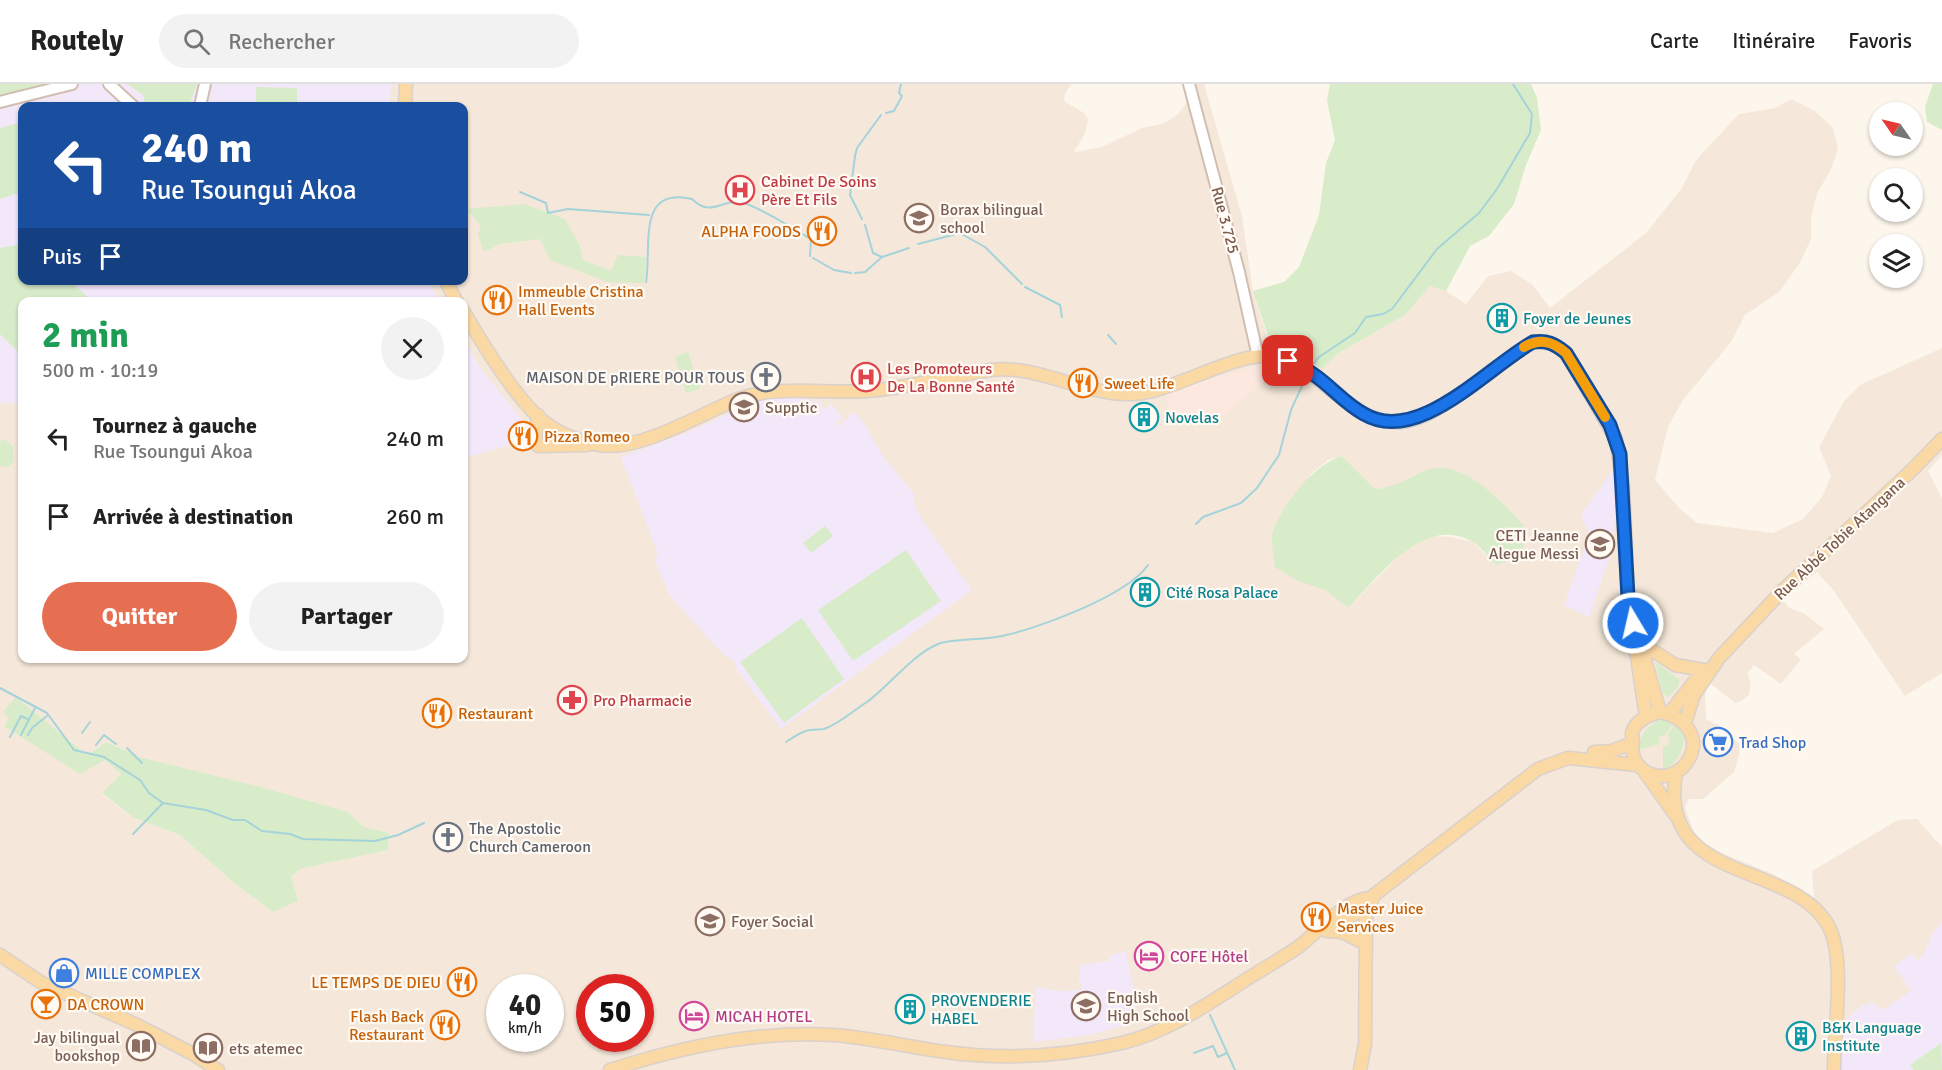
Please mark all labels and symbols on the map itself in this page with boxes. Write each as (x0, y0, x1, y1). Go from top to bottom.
north arrow (1869, 102, 1923, 156)
place label: Cabinet De Soins Père Et Fils (761, 172, 876, 210)
hospital icon: Cabinet De Soins Père Et Fils (724, 174, 756, 206)
street label: Rue 3.725 (1207, 185, 1244, 256)
place label: Borax bilingual school (940, 200, 1044, 238)
school or university icon: Borax bilingual school (903, 202, 935, 234)
restaurant icon: ALPHA FOODS (806, 215, 838, 247)
place label: ALPHA FOODS (701, 222, 801, 242)
place label: Immeuble Cristina Hall Events (518, 282, 644, 320)
restaurant icon: Immeuble Cristina Hall Events (481, 284, 513, 316)
building icon: Foyer de Jeunes (1486, 302, 1518, 334)
place label: Foyer de Jeunes (1523, 309, 1631, 329)
pin (1262, 335, 1313, 386)
place label: Les Promoteurs De La Bonne Santé (887, 359, 1015, 397)
church icon: MAISON DE pRIERE POUR TOUS (750, 361, 782, 393)
hospital icon: Les Promoteurs De La Bonne Santé (850, 361, 882, 393)
restaurant icon: Sweet Life (1067, 367, 1099, 399)
place label: MAISON DE pRIERE POUR TOUS (526, 368, 745, 388)
place label: Sweet Life (1104, 374, 1175, 394)
school or university icon: Supptic (728, 391, 760, 423)
place label: Supptic (765, 398, 817, 418)
building icon: Novelas (1128, 401, 1160, 433)
place label: Novelas (1165, 408, 1219, 428)
restaurant icon: Pizza Romeo (507, 420, 539, 452)
place label: Pizza Romeo (544, 427, 630, 447)
street label: Rue Abbé Tobie Atangana (1770, 473, 1909, 605)
place label: CETI Jeanne Alegue Messi (1489, 526, 1579, 564)
school or university icon: CETI Jeanne Alegue Messi (1584, 528, 1616, 560)
building icon: Cité Rosa Palace (1129, 576, 1161, 608)
place label: Cité Rosa Palace (1166, 583, 1278, 603)
position arrow (1601, 591, 1665, 655)
pharmacy icon: Pro Pharmacie (556, 684, 588, 716)
place label: Pro Pharmacie (593, 691, 692, 711)
restaurant icon: Restaurant (421, 697, 453, 729)
place label: Restaurant (458, 704, 533, 724)
supermarket icon: Trad Shop (1702, 726, 1734, 758)
place label: Trad Shop (1739, 733, 1806, 753)
place label: The Apostolic Church Cameroon (469, 819, 591, 857)
church icon: The Apostolic Church Cameroon (432, 821, 464, 853)
place label: Master Juice Services (1337, 899, 1424, 937)
restaurant icon: Master Juice Services (1300, 901, 1332, 933)
school or university icon: Foyer Social (694, 905, 726, 937)
place label: Foyer Social (731, 912, 814, 932)
hotel icon: COFE Hôtel (1133, 940, 1165, 972)
place label: COFE Hôtel (1170, 947, 1248, 967)
shop icon: MILLE COMPLEX (48, 957, 80, 989)
place label: MILLE COMPLEX (85, 964, 201, 984)
restaurant icon: LE TEMPS DE DIEU (446, 966, 478, 998)
place label: LE TEMPS DE DIEU (311, 973, 441, 993)
speed limit sign: 50 (576, 974, 654, 1052)
bar icon: DA CROWN (30, 988, 62, 1020)
place label: English High School (1107, 988, 1190, 1026)
school or university icon: English High School (1070, 990, 1102, 1022)
place label: PROVENDERIE HABEL (931, 991, 1032, 1029)
building icon: PROVENDERIE HABEL (894, 993, 926, 1025)
place label: DA CROWN (67, 995, 144, 1015)
hotel icon: MICAH HOTEL (678, 1000, 710, 1032)
place label: Flash Back Restaurant (349, 1007, 424, 1045)
place label: MICAH HOTEL (715, 1007, 812, 1027)
restaurant icon: Flash Back Restaurant (429, 1009, 461, 1041)
place label: B&K Language Institute (1822, 1018, 1921, 1056)
building icon: B&K Language Institute (1785, 1020, 1817, 1052)
place label: Jay bilingual bookshop (34, 1028, 120, 1066)
library icon: Jay bilingual bookshop (125, 1030, 157, 1062)
library icon: ets atemec (192, 1032, 224, 1064)
place label: ets atemec (229, 1039, 303, 1059)

